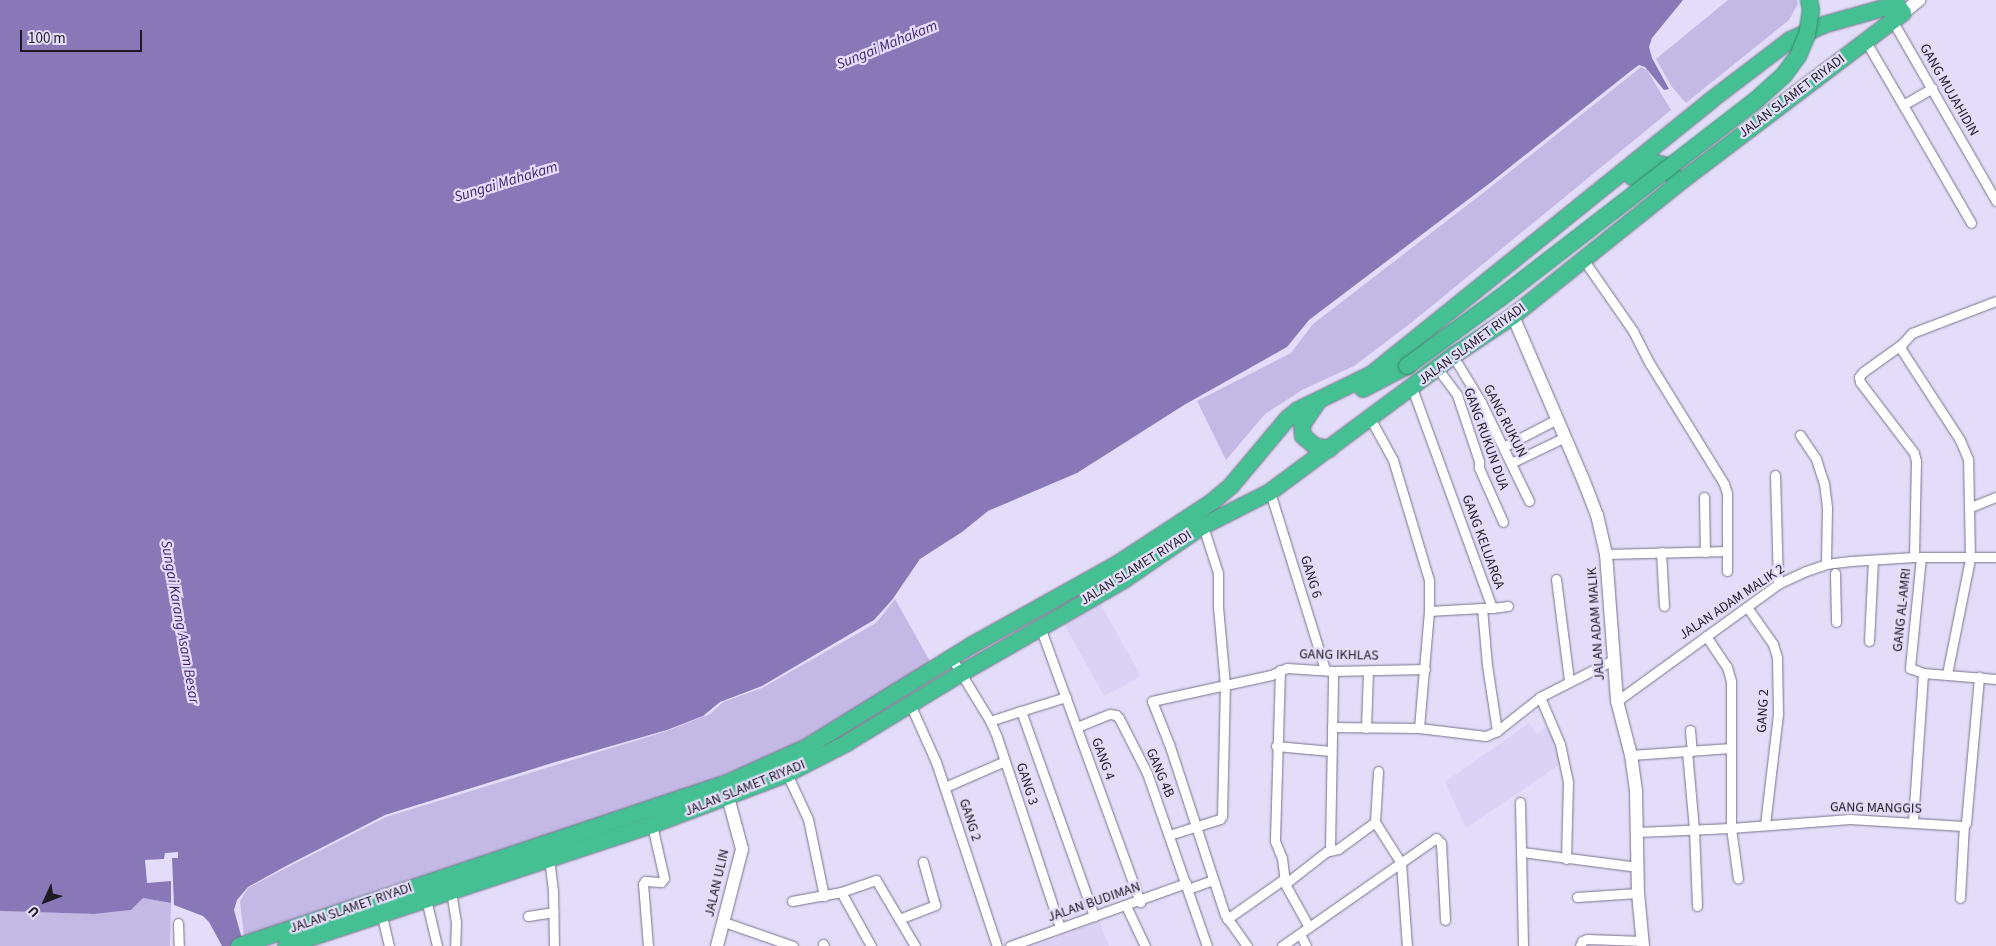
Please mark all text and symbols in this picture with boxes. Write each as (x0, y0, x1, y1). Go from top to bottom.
water label: Sungai Mahakam (834, 17, 940, 73)
scale bar (22, 20, 145, 52)
text: 100 m (28, 28, 66, 49)
street label: GANG MUJAHIDIN (1916, 41, 1982, 139)
street label: JALAN SLAMET RIYADI (1736, 51, 1848, 141)
water label: Sungai Mahakam (452, 158, 560, 206)
street label: JALAN SLAMET RIYADI (1415, 299, 1529, 389)
street label: GANG RUKUN (1479, 382, 1531, 460)
street label: GANG RUKUN DUA (1460, 386, 1512, 492)
street label: GANG KELUARGA (1458, 493, 1508, 591)
street label: JALAN SLAMET RIYADI (1077, 527, 1195, 609)
water label: Sungai Karang Asam Besar (157, 539, 203, 705)
street label: GANG 6 (1297, 554, 1325, 600)
street label: JALAN ADAM MALIK 2 (1676, 561, 1788, 643)
street label: JALAN ADAM MALIK (1584, 567, 1608, 681)
street label: GANG AL-AMRI (1889, 567, 1915, 653)
street label: GANG IKHLAS (1299, 646, 1379, 664)
street label: GANG 2 (1753, 689, 1773, 733)
street label: GANG 4 (1088, 736, 1118, 782)
street label: GANG 4B (1142, 746, 1178, 800)
street label: JALAN SLAMET RIYADI (682, 756, 808, 820)
street label: GANG 3 (1012, 761, 1042, 807)
street label: GANG 2 (955, 797, 985, 843)
street label: GANG MANGGIS (1830, 799, 1922, 817)
street label: JALAN ULIN (701, 847, 733, 919)
north arrow (20, 876, 70, 926)
street label: JALAN BUDIMAN (1045, 878, 1143, 926)
street label: JALAN SLAMET RIYADI (288, 879, 414, 937)
text: U (24, 901, 45, 921)

